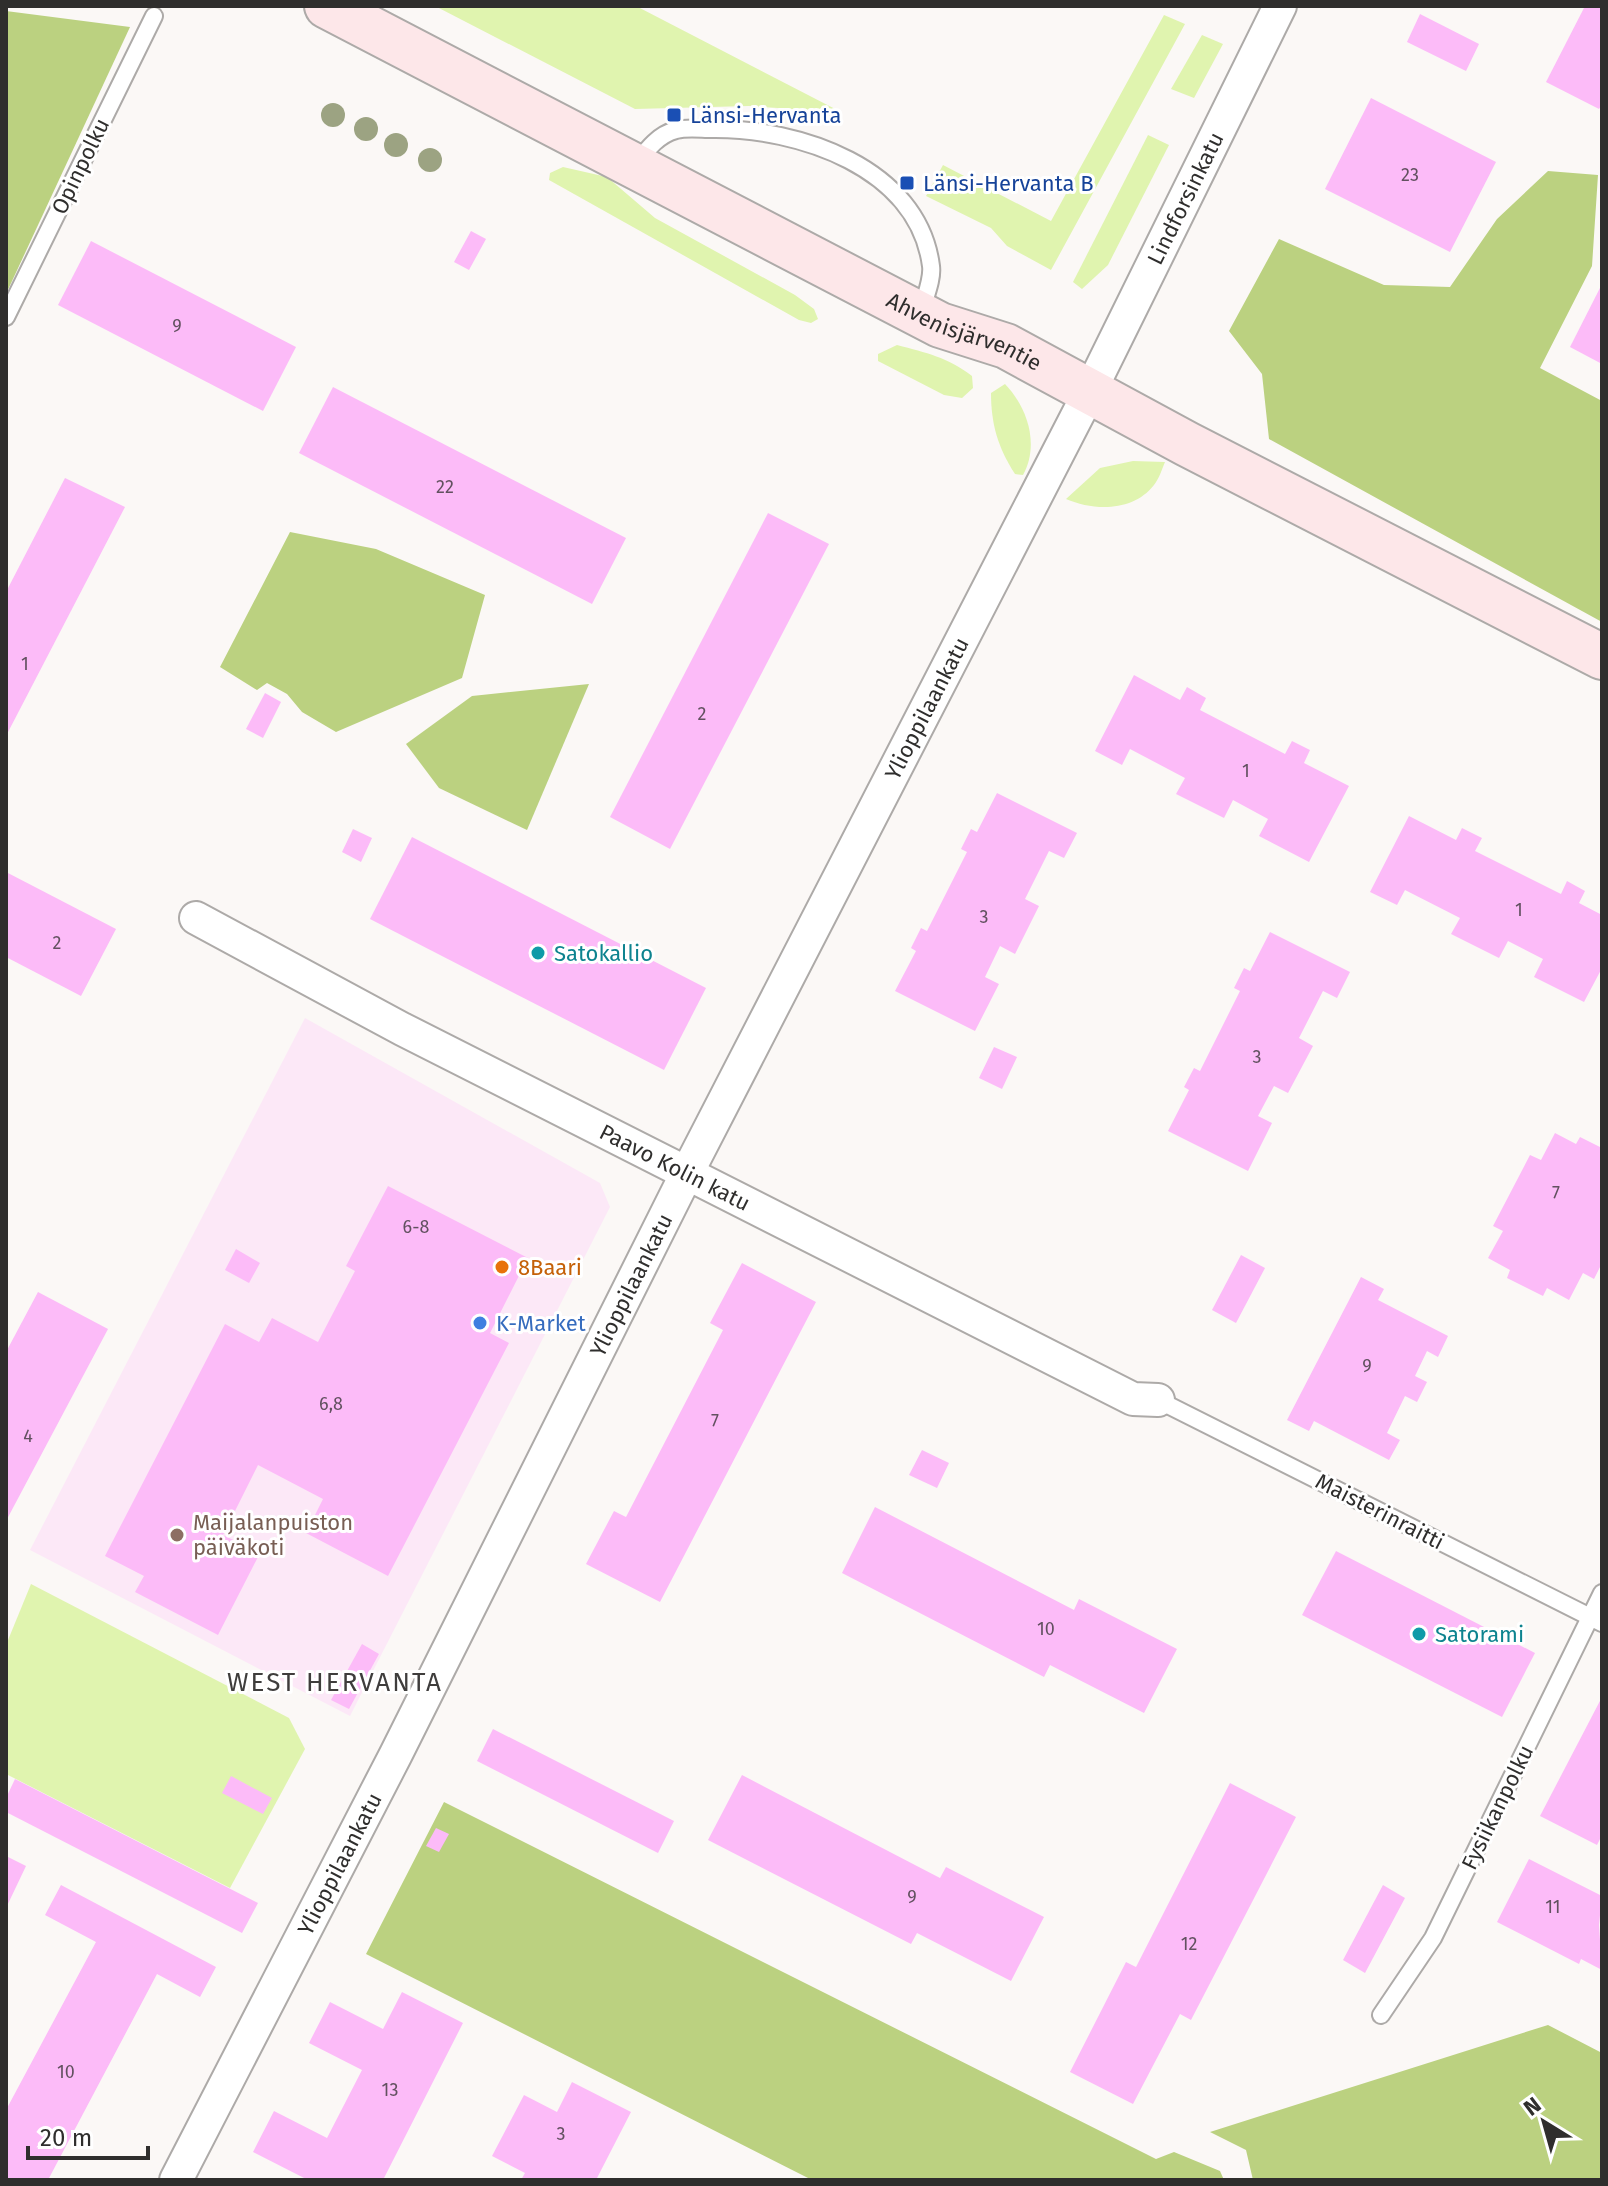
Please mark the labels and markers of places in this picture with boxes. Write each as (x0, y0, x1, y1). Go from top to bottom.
place label: Länsi-Hervanta (690, 102, 841, 129)
marker: Länsi-Hervanta (665, 106, 683, 124)
place label: Länsi-Hervanta B (923, 170, 1094, 197)
marker: Länsi-Hervanta B (898, 174, 916, 192)
place label: Satokallio (554, 940, 653, 967)
marker: Satokallio (529, 944, 547, 962)
place label: 8Baari (518, 1254, 582, 1281)
marker: 8Baari (493, 1258, 511, 1276)
place label: K-Market (496, 1310, 586, 1337)
marker: K-Market (471, 1314, 489, 1332)
place label: Maijalanpuiston päiväkoti (193, 1509, 353, 1561)
marker: Maijalanpuiston päiväkoti (168, 1526, 186, 1544)
place label: Satorami (1435, 1621, 1524, 1648)
marker: Satorami (1410, 1625, 1428, 1643)

